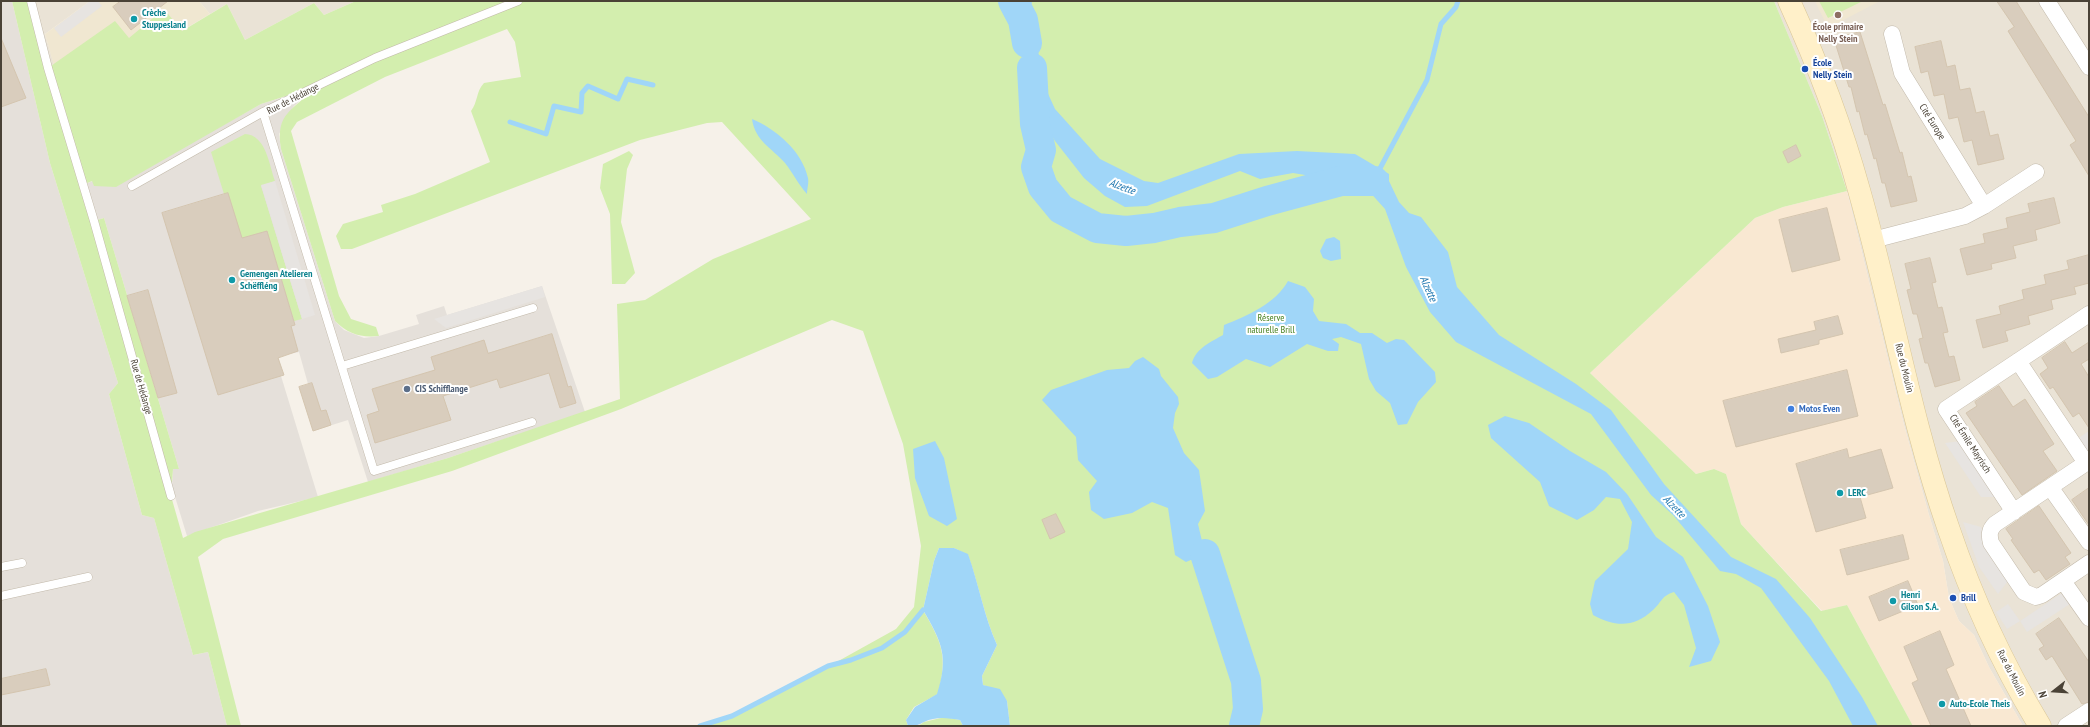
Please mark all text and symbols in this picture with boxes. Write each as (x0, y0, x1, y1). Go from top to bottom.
place label: Crèche Stuppesland (142, 7, 186, 30)
marker: École primaire Nelly Stein (1833, 10, 1843, 20)
marker: Crèche Stuppesland (129, 14, 139, 24)
place label: École primaire Nelly Stein (1813, 21, 1863, 44)
place label: École Nelly Stein (1813, 57, 1852, 80)
marker: École Nelly Stein (1800, 64, 1810, 74)
street label: Rue de Hédange (265, 81, 321, 117)
street label: Cité Europe (1916, 102, 1948, 142)
water label: Alzette (1107, 176, 1137, 198)
place label: Gemengen Atelieren Schëffléng (240, 268, 313, 292)
water label: Alzette (1417, 274, 1439, 304)
marker: Gemengen Atelieren Schëffléng (227, 275, 237, 285)
park label: Réserve naturelle Brill (1247, 312, 1295, 336)
street label: Rue du Moulin (1892, 342, 1916, 394)
street label: Rue de Hédange (127, 358, 155, 416)
place label: CIS Schifflange (415, 383, 468, 395)
marker: CIS Schifflange (402, 384, 412, 394)
place label: Motos Even (1799, 403, 1840, 415)
marker: Motos Even (1786, 404, 1796, 414)
street label: Cité Émile Mayrisch (1947, 412, 1993, 476)
place label: LERC (1848, 487, 1866, 499)
marker: LERC (1835, 488, 1845, 498)
water label: Alzette (1660, 493, 1688, 521)
place label: Henri Gilson S.A. (1901, 589, 1939, 612)
place label: Brill (1961, 592, 1976, 604)
marker: Brill (1948, 593, 1958, 603)
marker: Henri Gilson S.A. (1888, 596, 1898, 606)
street label: Rue du Moulin (1994, 648, 2028, 698)
north arrow (2034, 671, 2074, 711)
text: N (2035, 690, 2050, 699)
place label: Auto-Ecole Theis (1950, 698, 2010, 710)
marker: Auto-Ecole Theis (1937, 699, 1947, 709)

